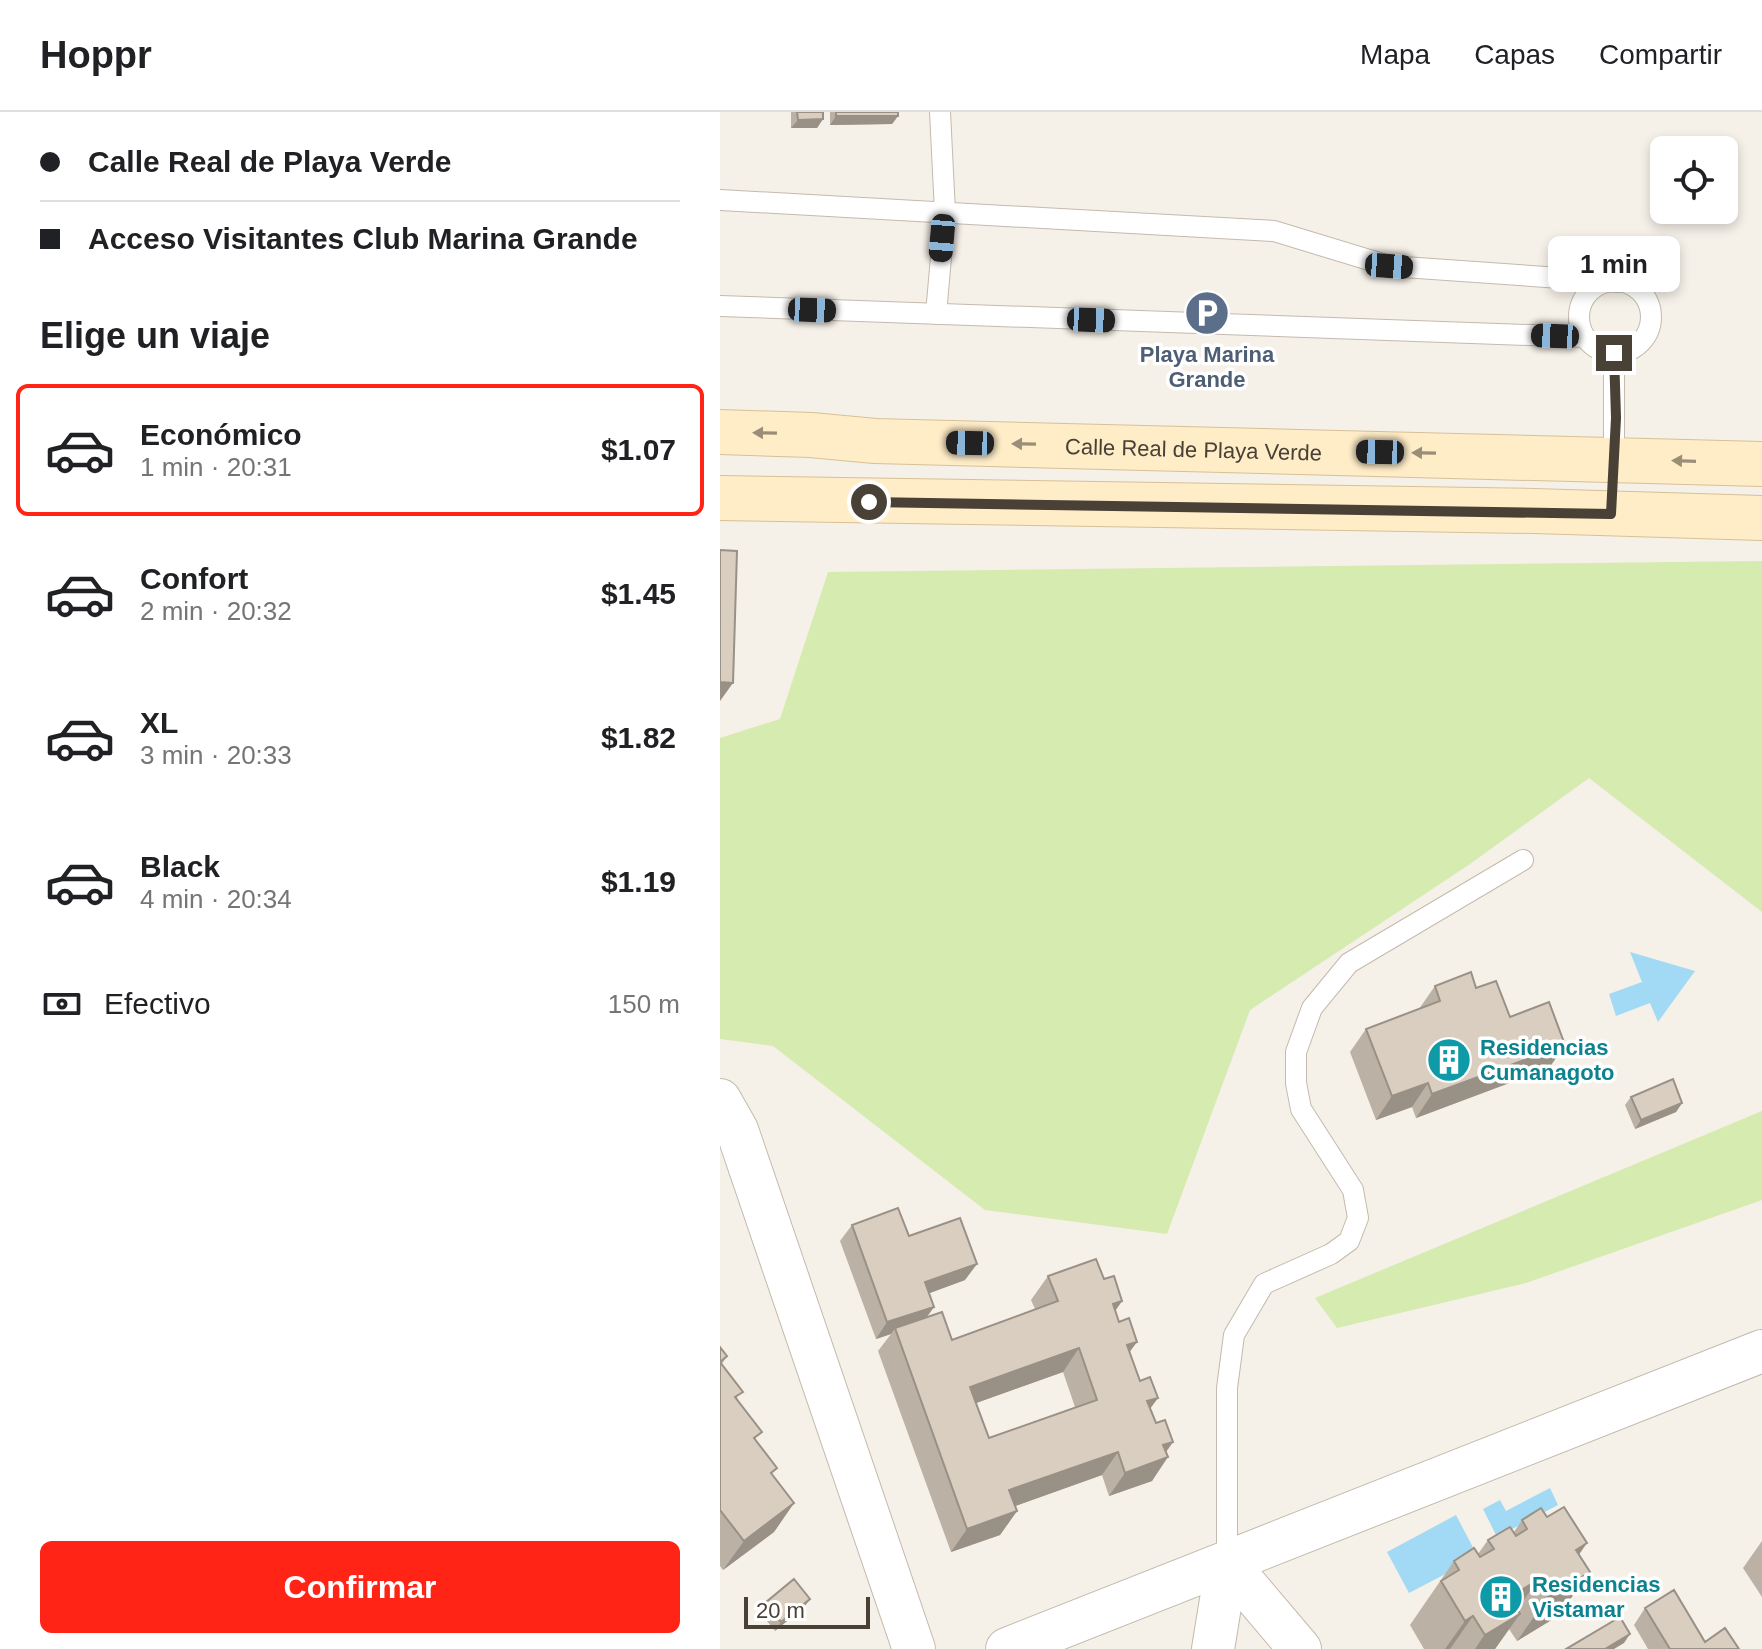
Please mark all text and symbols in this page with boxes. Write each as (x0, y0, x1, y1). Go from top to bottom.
text: Hoppr (40, 34, 152, 76)
text: Mapa (1360, 39, 1430, 70)
text: Capas (1474, 39, 1555, 70)
text: Compartir (1599, 39, 1722, 70)
map controls (1650, 136, 1738, 224)
button: locate (1650, 136, 1738, 224)
text: Calle Real de Playa Verde (88, 145, 452, 178)
car (928, 213, 956, 263)
text: Acceso Visitantes Club Marina Grande (88, 222, 638, 255)
callout: 1 min (1548, 237, 1680, 293)
text: 1 min (1580, 249, 1648, 279)
car (1364, 252, 1414, 280)
parking icon: Playa Marina Grande (1183, 289, 1231, 337)
car (788, 297, 836, 323)
car (1067, 307, 1115, 333)
text: Elige un viaje (40, 315, 270, 356)
car (1531, 323, 1579, 349)
route end (1596, 335, 1632, 371)
place label: Playa Marina Grande (1140, 342, 1275, 392)
icon: car (44, 414, 116, 486)
text: Económico (140, 418, 302, 451)
one-way arrow (752, 427, 777, 440)
car (946, 431, 994, 455)
text: $1.07 (601, 433, 676, 466)
street label: Calle Real de Playa Verde (1065, 434, 1322, 466)
one-way arrow (1011, 438, 1036, 450)
car (1356, 440, 1404, 464)
one-way arrow (1411, 447, 1436, 459)
text: 1 min · 20:31 (140, 452, 292, 482)
one-way arrow (1671, 454, 1696, 467)
route start (851, 484, 887, 520)
icon: car (44, 558, 116, 630)
text: Confort (140, 562, 248, 595)
text: $1.45 (601, 577, 676, 610)
text: 2 min · 20:32 (140, 596, 292, 626)
icon: car (44, 702, 116, 774)
text: XL (140, 706, 178, 739)
text: $1.82 (601, 721, 676, 754)
text: 3 min · 20:33 (140, 740, 292, 770)
icon: car (44, 846, 116, 918)
text: Black (140, 850, 220, 883)
text: $1.19 (601, 865, 676, 898)
text: 4 min · 20:34 (140, 884, 292, 914)
icon: cash (40, 982, 84, 1026)
text: Efectivo (104, 987, 211, 1020)
text: 150 m (608, 989, 680, 1019)
place label: Residencias Cumanagoto (1480, 1035, 1614, 1085)
building icon: Residencias Cumanagoto (1425, 1036, 1473, 1084)
button: Confirmar (40, 1541, 680, 1633)
place label: Residencias Vistamar (1532, 1572, 1660, 1622)
building icon: Residencias Vistamar (1477, 1573, 1525, 1621)
scale bar (744, 1593, 870, 1629)
text: 20 m (756, 1598, 805, 1623)

